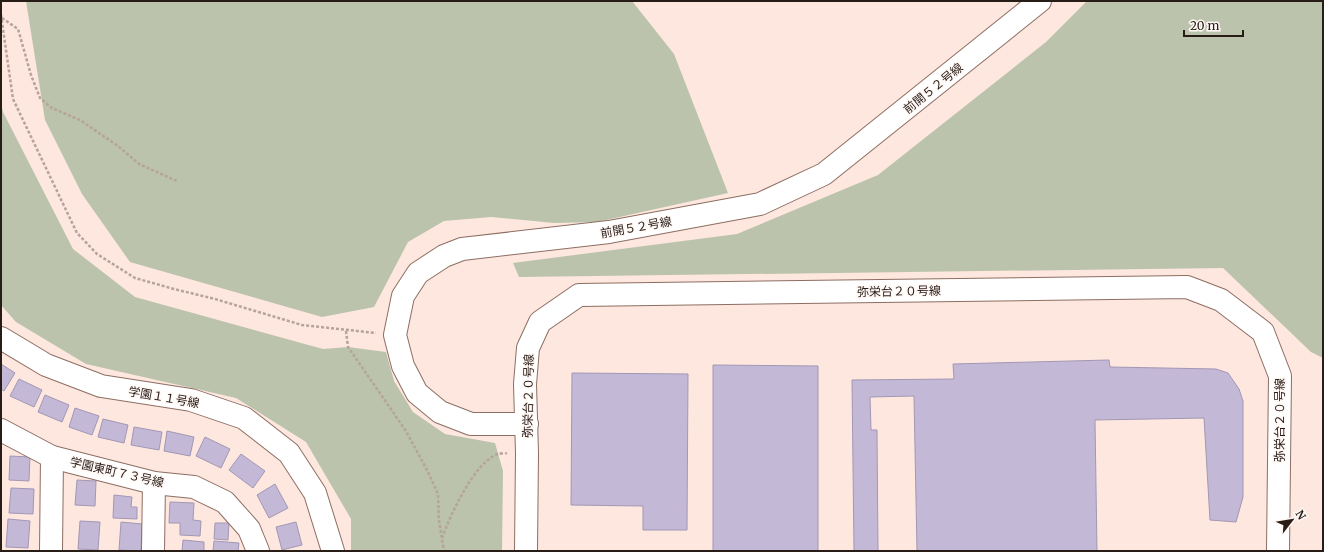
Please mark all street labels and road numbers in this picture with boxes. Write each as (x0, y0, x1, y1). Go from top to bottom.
street label: 前開５２号線 (900, 60, 966, 116)
street label: 前開５２号線 (599, 213, 673, 241)
street label: 弥栄台２０号線 (857, 283, 941, 299)
street label: 弥栄台２０号線 (520, 354, 536, 438)
street label: 弥栄台２０号線 (1272, 378, 1287, 462)
street label: 学園１１号線 (127, 383, 201, 411)
street label: 学園東町７３号線 (69, 454, 165, 490)

